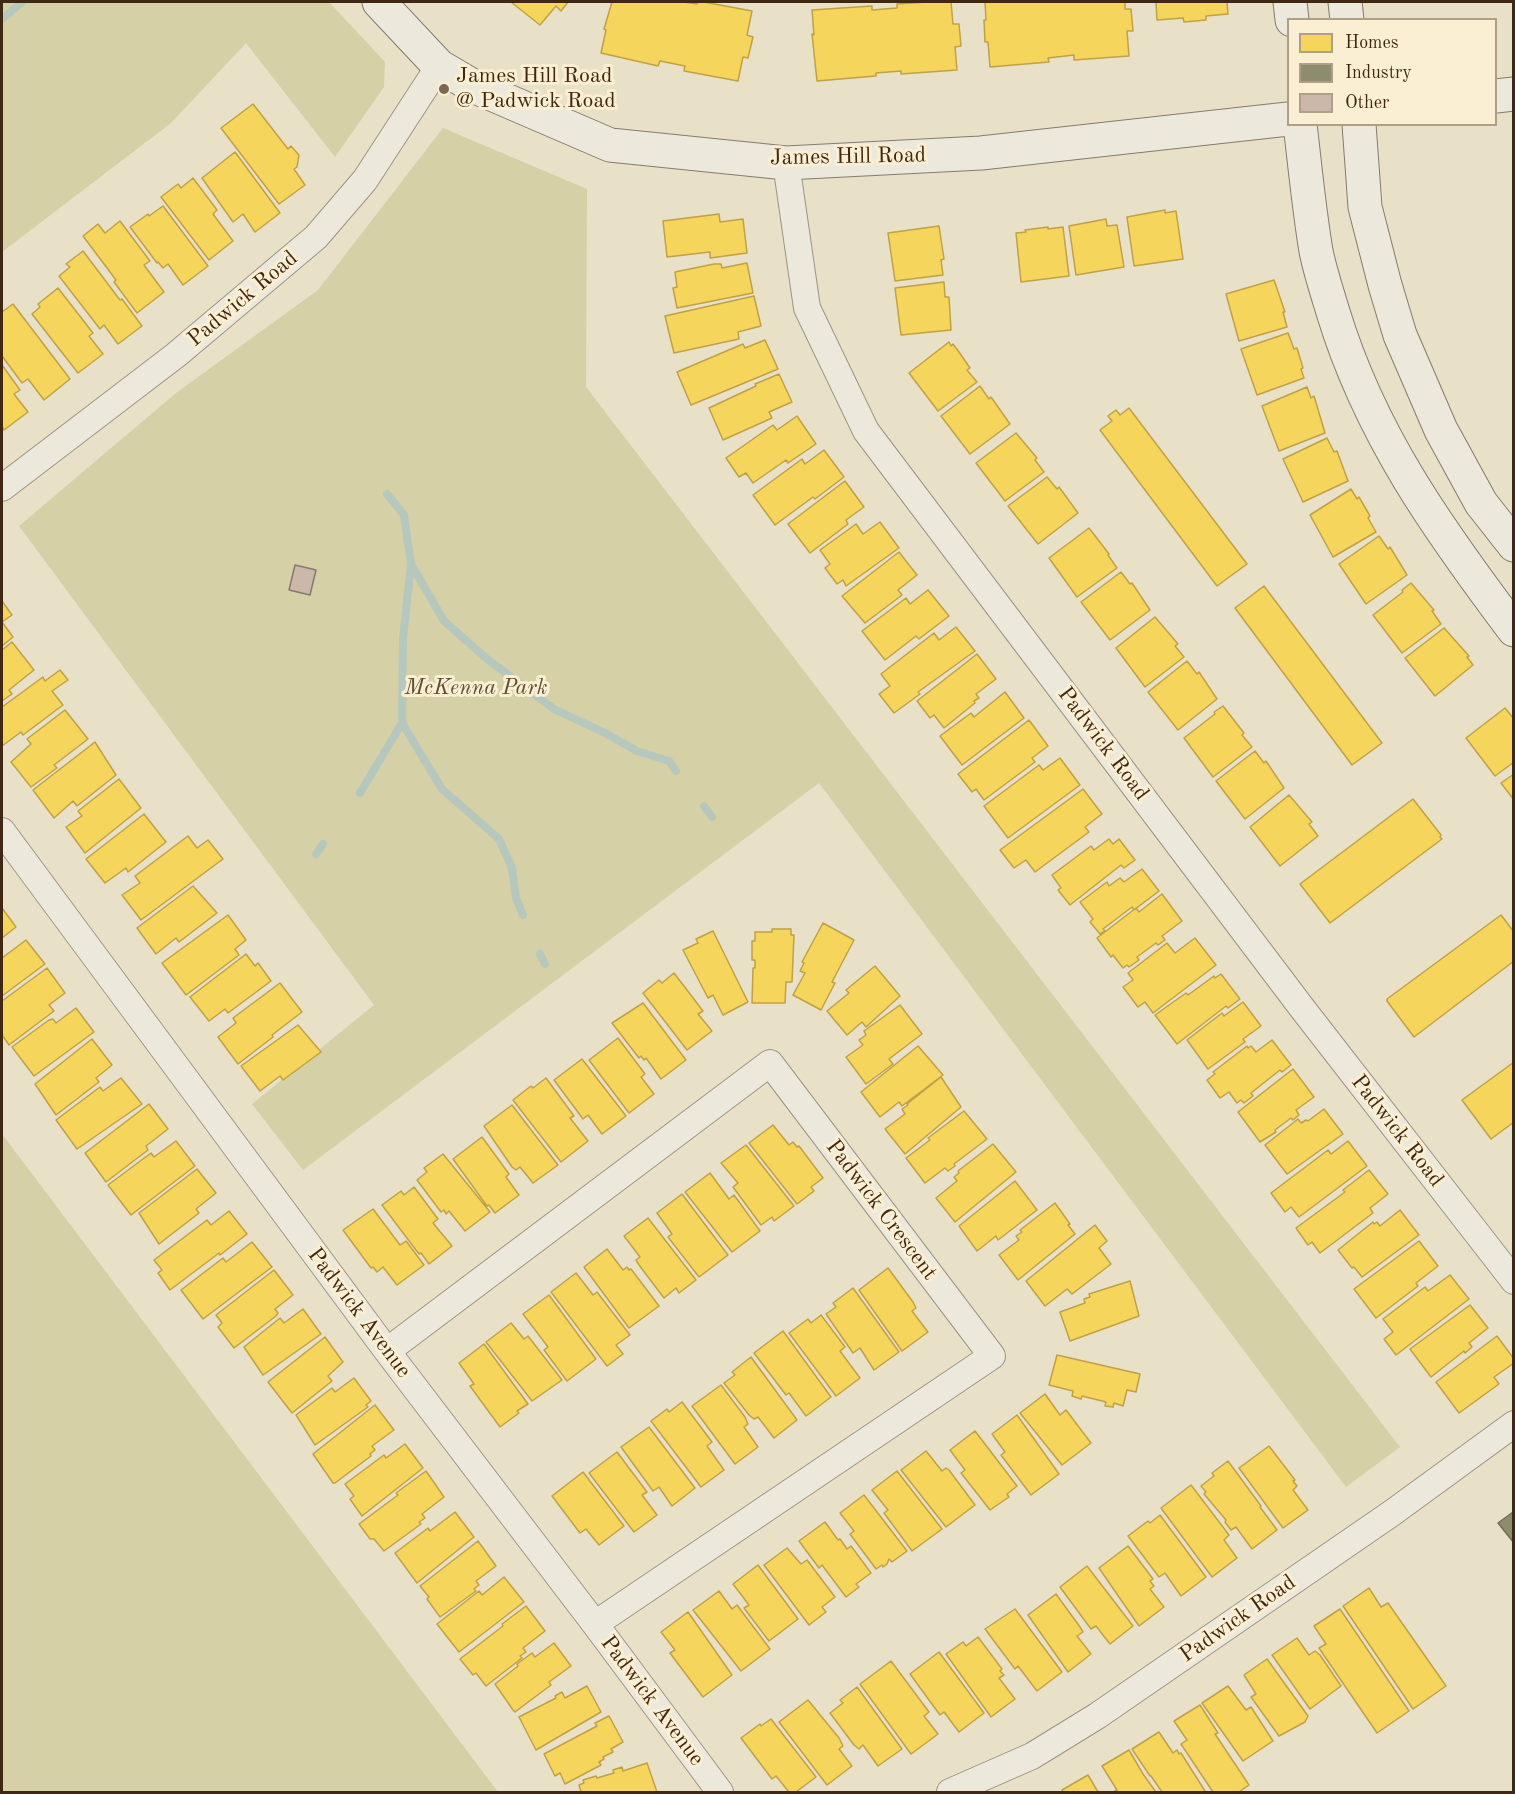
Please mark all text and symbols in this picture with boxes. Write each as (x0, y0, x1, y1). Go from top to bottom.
legend (1287, 18, 1497, 126)
text: Homes (1345, 34, 1399, 52)
place label: James Hill Road @ Padwick Road (456, 63, 616, 114)
text: Industry (1345, 64, 1412, 82)
marker: James Hill Road @ Padwick Road (437, 82, 451, 96)
text: Other (1345, 94, 1389, 112)
street label: James Hill Road (770, 142, 926, 172)
street label: Padwick Road (183, 245, 303, 353)
park label: McKenna Park (404, 675, 548, 701)
street label: Padwick Road (1052, 682, 1154, 806)
street label: Padwick Road (1345, 1069, 1449, 1193)
street label: Padwick Crescent (820, 1134, 942, 1286)
street label: Padwick Avenue (301, 1243, 417, 1383)
street label: Padwick Road (1175, 1569, 1301, 1669)
street label: Padwick Avenue (594, 1631, 710, 1771)

